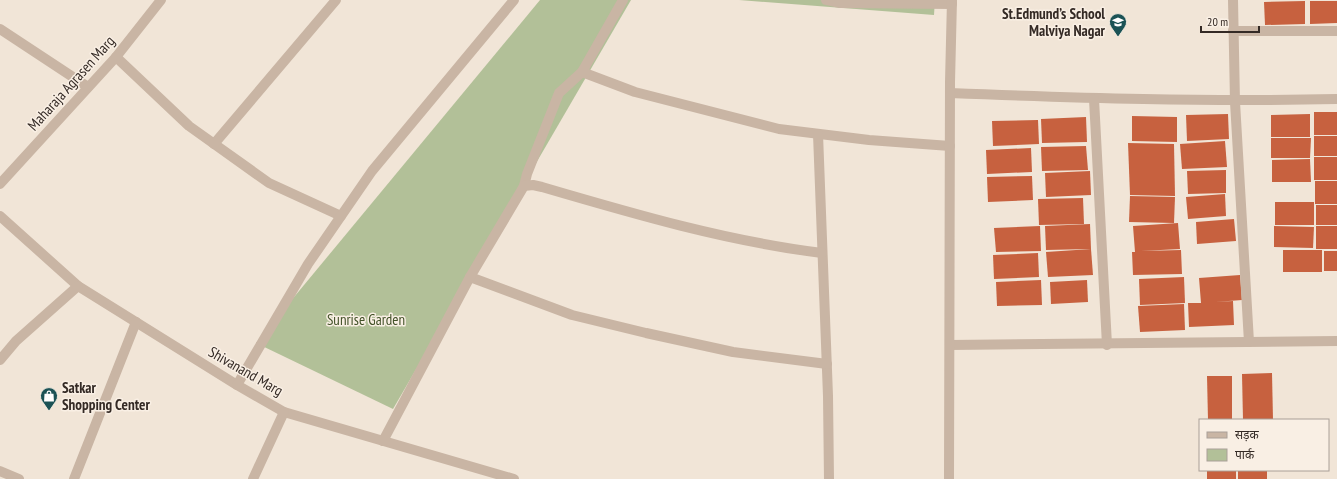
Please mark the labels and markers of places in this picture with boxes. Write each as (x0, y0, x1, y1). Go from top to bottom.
place label: St.Edmund’s School Malviya Nagar (1002, 4, 1106, 40)
school or university icon: St.Edmund’s School Malviya Nagar (1108, 12, 1128, 37)
place label: Satkar Shopping Center (62, 378, 150, 414)
shop icon: Satkar Shopping Center (39, 386, 59, 411)

